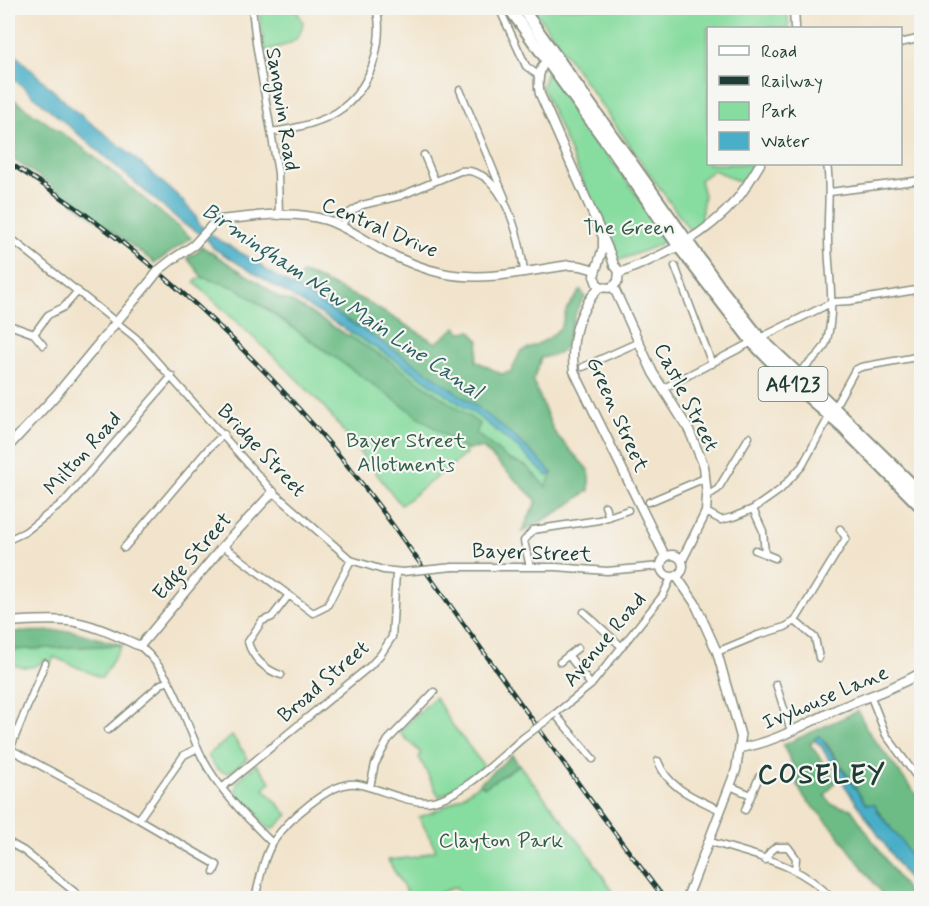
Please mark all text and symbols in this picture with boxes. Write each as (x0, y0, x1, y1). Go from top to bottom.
legend (707, 27, 902, 165)
text: Road (761, 40, 797, 64)
street label: Sangwin Road (257, 46, 306, 173)
text: Railway (761, 70, 823, 94)
text: Park (761, 100, 797, 124)
text: Water (761, 130, 810, 154)
street label: Central Drive (317, 191, 442, 265)
water label: Birmingham New Main Line Canal (195, 197, 489, 409)
park label: The Green (583, 214, 675, 242)
street label: Castle Street (647, 339, 725, 456)
street label: Green Street (579, 352, 655, 477)
road number: A4123 (758, 367, 828, 401)
street label: Bridge Street (211, 398, 312, 504)
street label: Milton Road (38, 406, 128, 502)
park label: Bayer Street Allotments (346, 427, 467, 479)
street label: Edge Street (147, 507, 240, 608)
street label: Bayer Street (472, 537, 593, 569)
street label: Avenue Road (557, 586, 653, 693)
street label: Broad Street (272, 634, 375, 729)
street label: Ivyhouse Lane (758, 659, 893, 737)
district label: COSELEY (758, 758, 886, 793)
park label: Clayton Park (439, 827, 564, 855)

